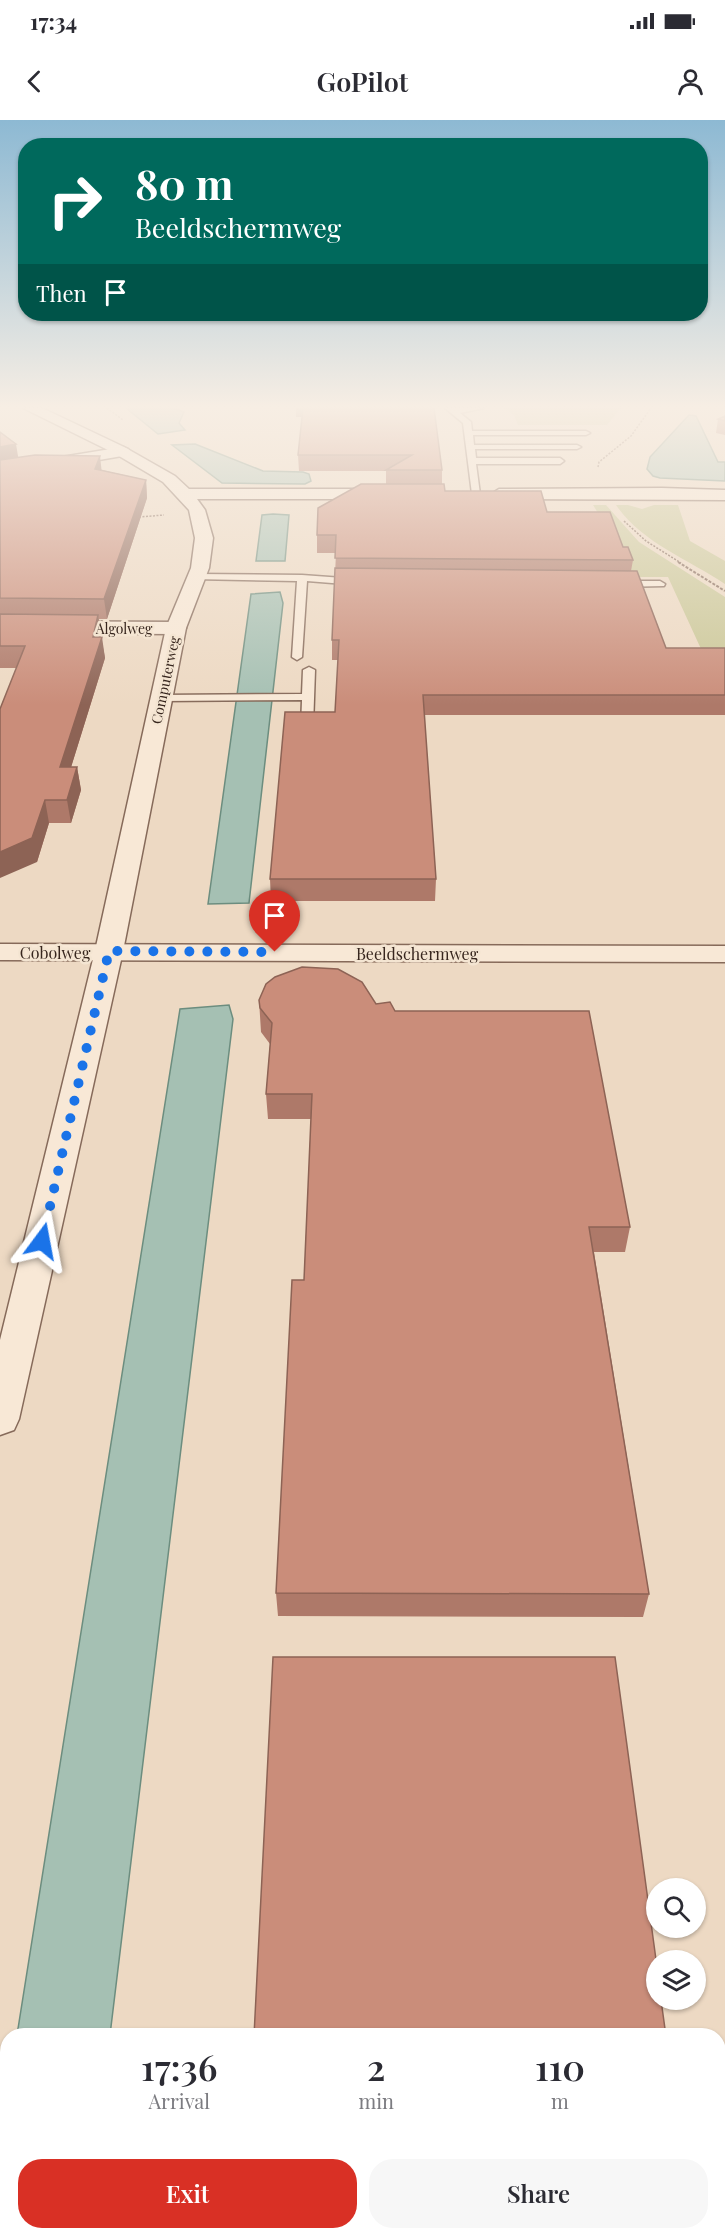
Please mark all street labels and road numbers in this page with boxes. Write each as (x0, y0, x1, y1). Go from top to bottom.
street label: Algolweg (95, 619, 153, 638)
street label: Computerweg (146, 634, 184, 726)
street label: Cobolweg (20, 942, 91, 963)
street label: Beeldschermweg (356, 943, 479, 964)

